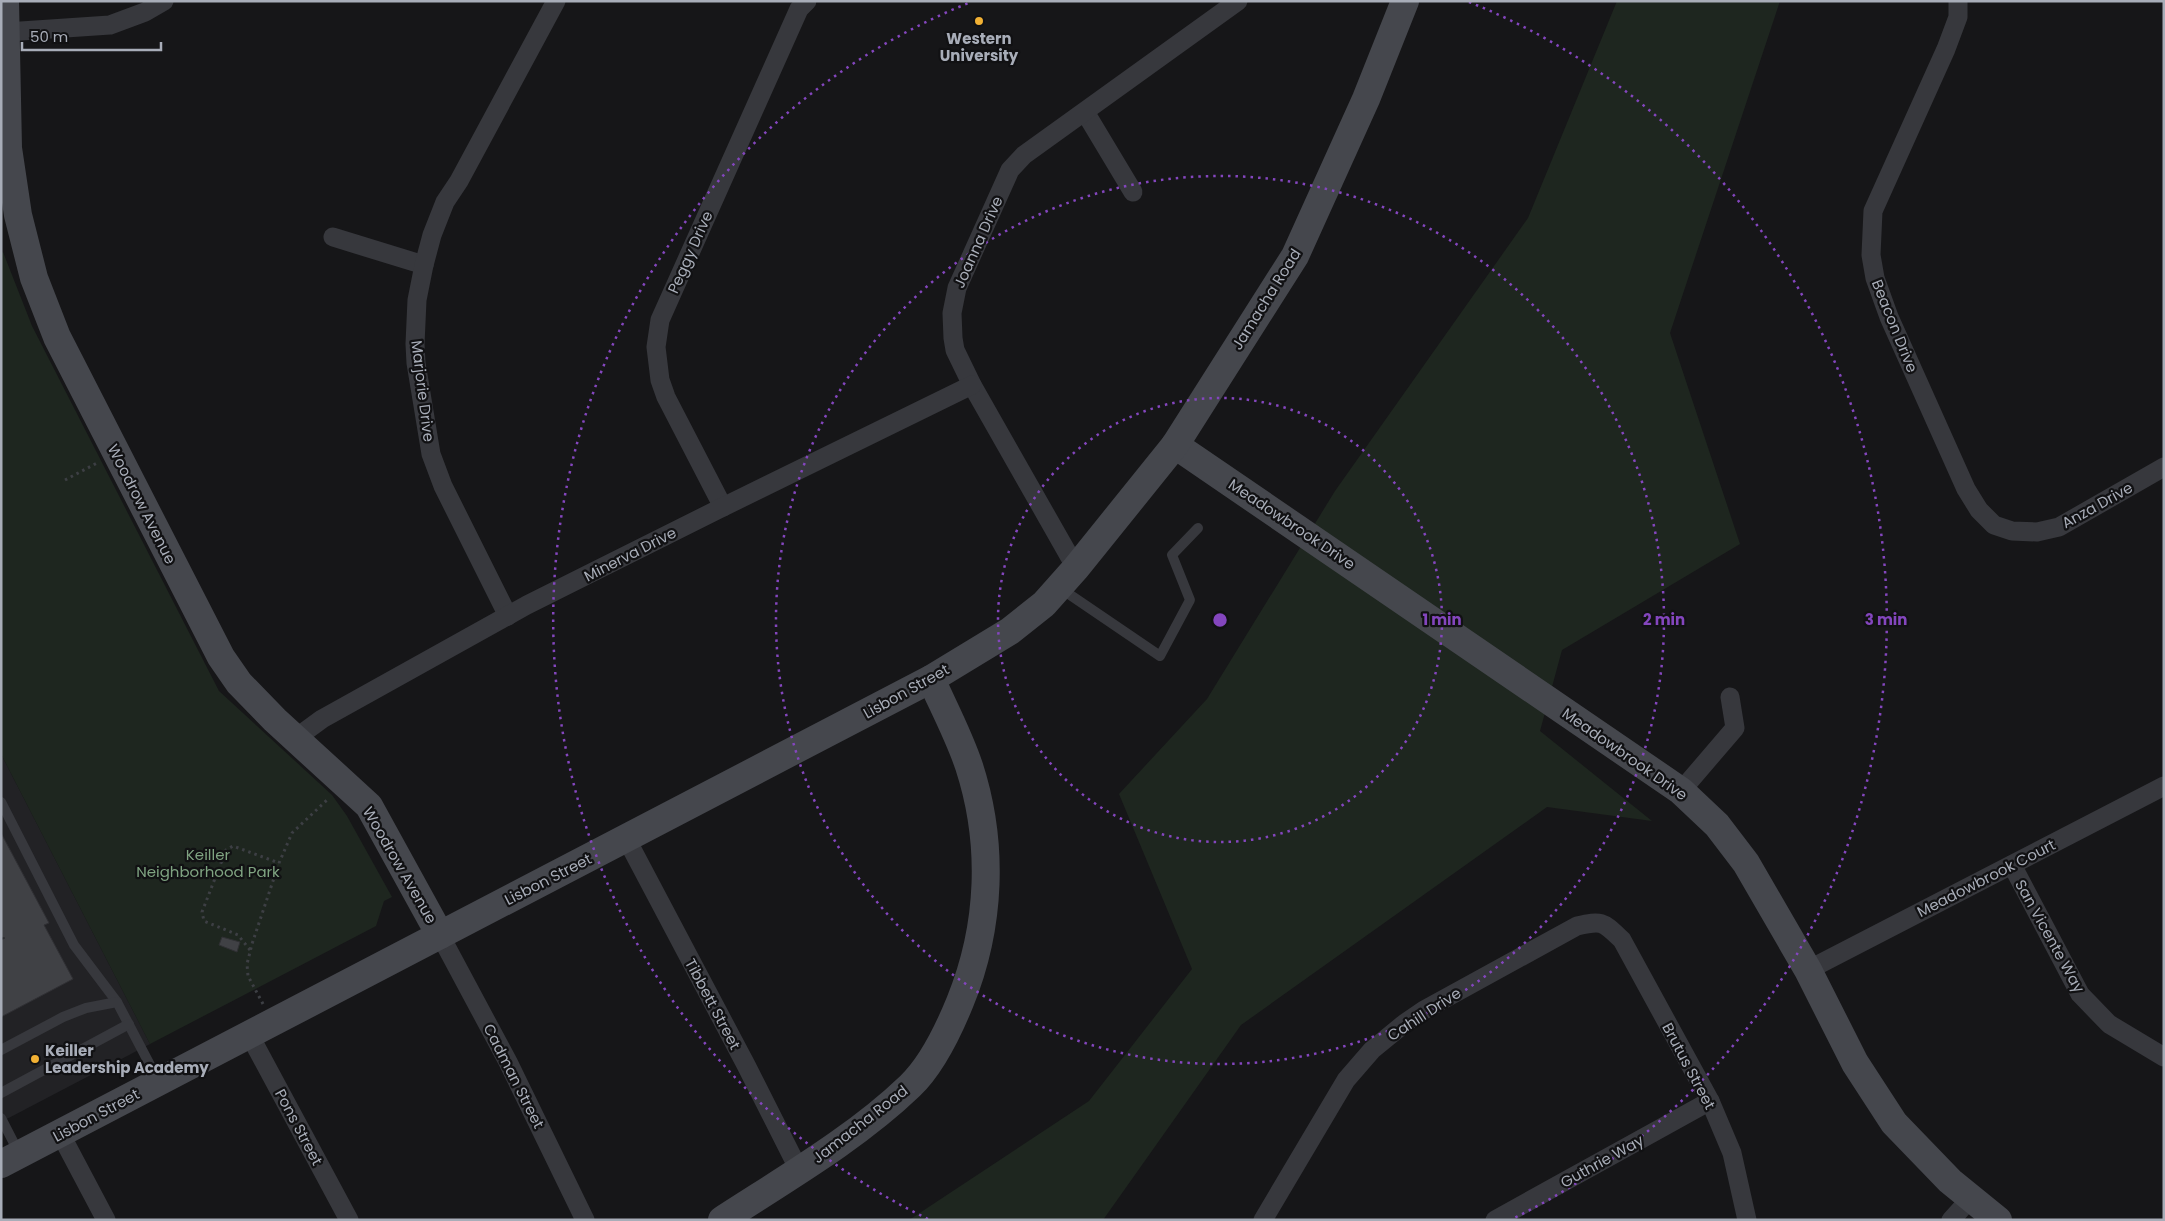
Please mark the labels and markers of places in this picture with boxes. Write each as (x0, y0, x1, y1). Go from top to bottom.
marker: Western University (973, 15, 985, 27)
place label: Western University (940, 28, 1019, 66)
centre of rings (1211, 611, 1229, 629)
place label: Keiller Leadership Academy (45, 1040, 209, 1078)
marker: Keiller Leadership Academy (29, 1053, 41, 1065)

